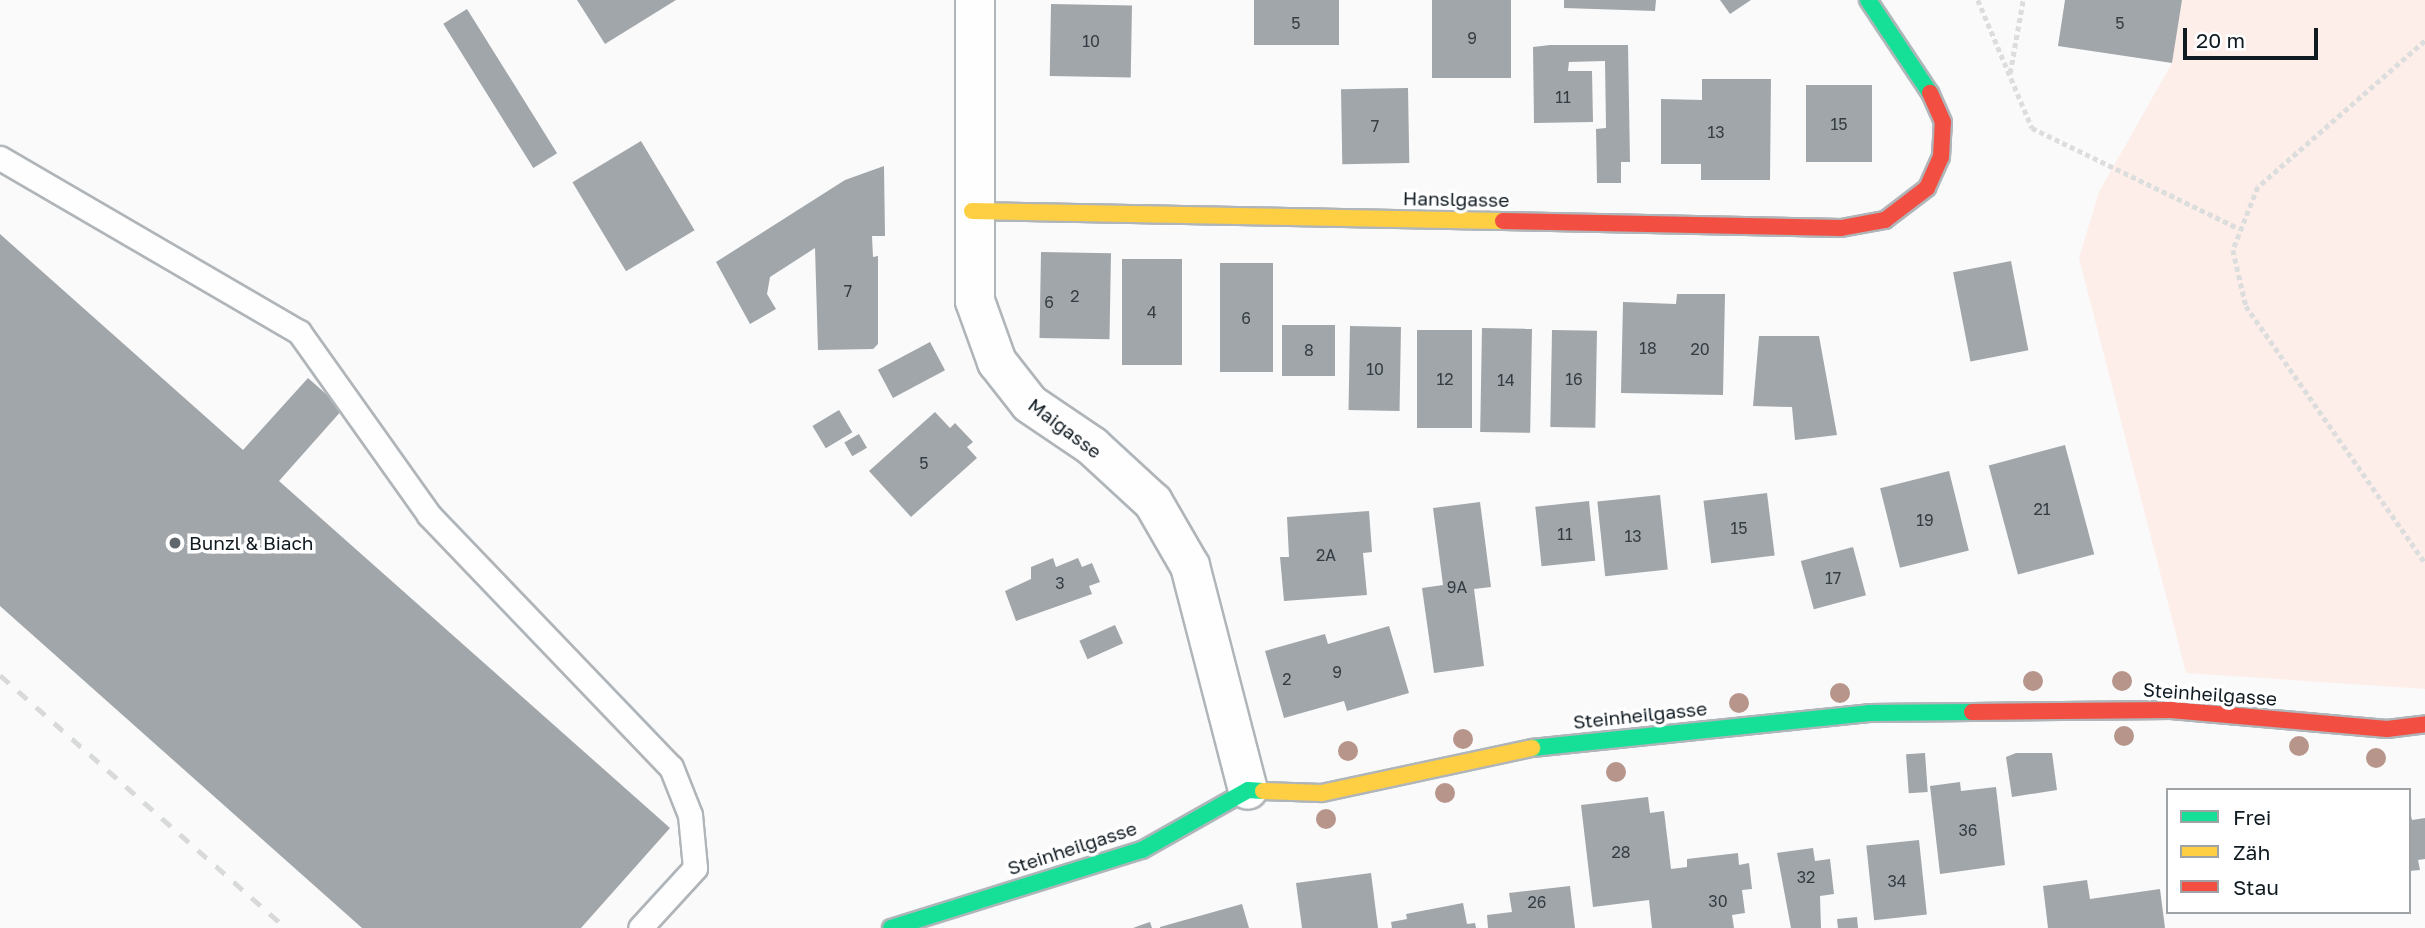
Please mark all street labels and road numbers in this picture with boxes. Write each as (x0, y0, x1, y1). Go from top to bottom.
street label: Hanslgasse (1403, 187, 1509, 211)
street label: Maigasse (1024, 393, 1106, 463)
street label: Steinheilgasse (2142, 678, 2278, 710)
street label: Steinheilgasse (1572, 697, 1708, 733)
street label: Steinheilgasse (1005, 816, 1139, 880)

